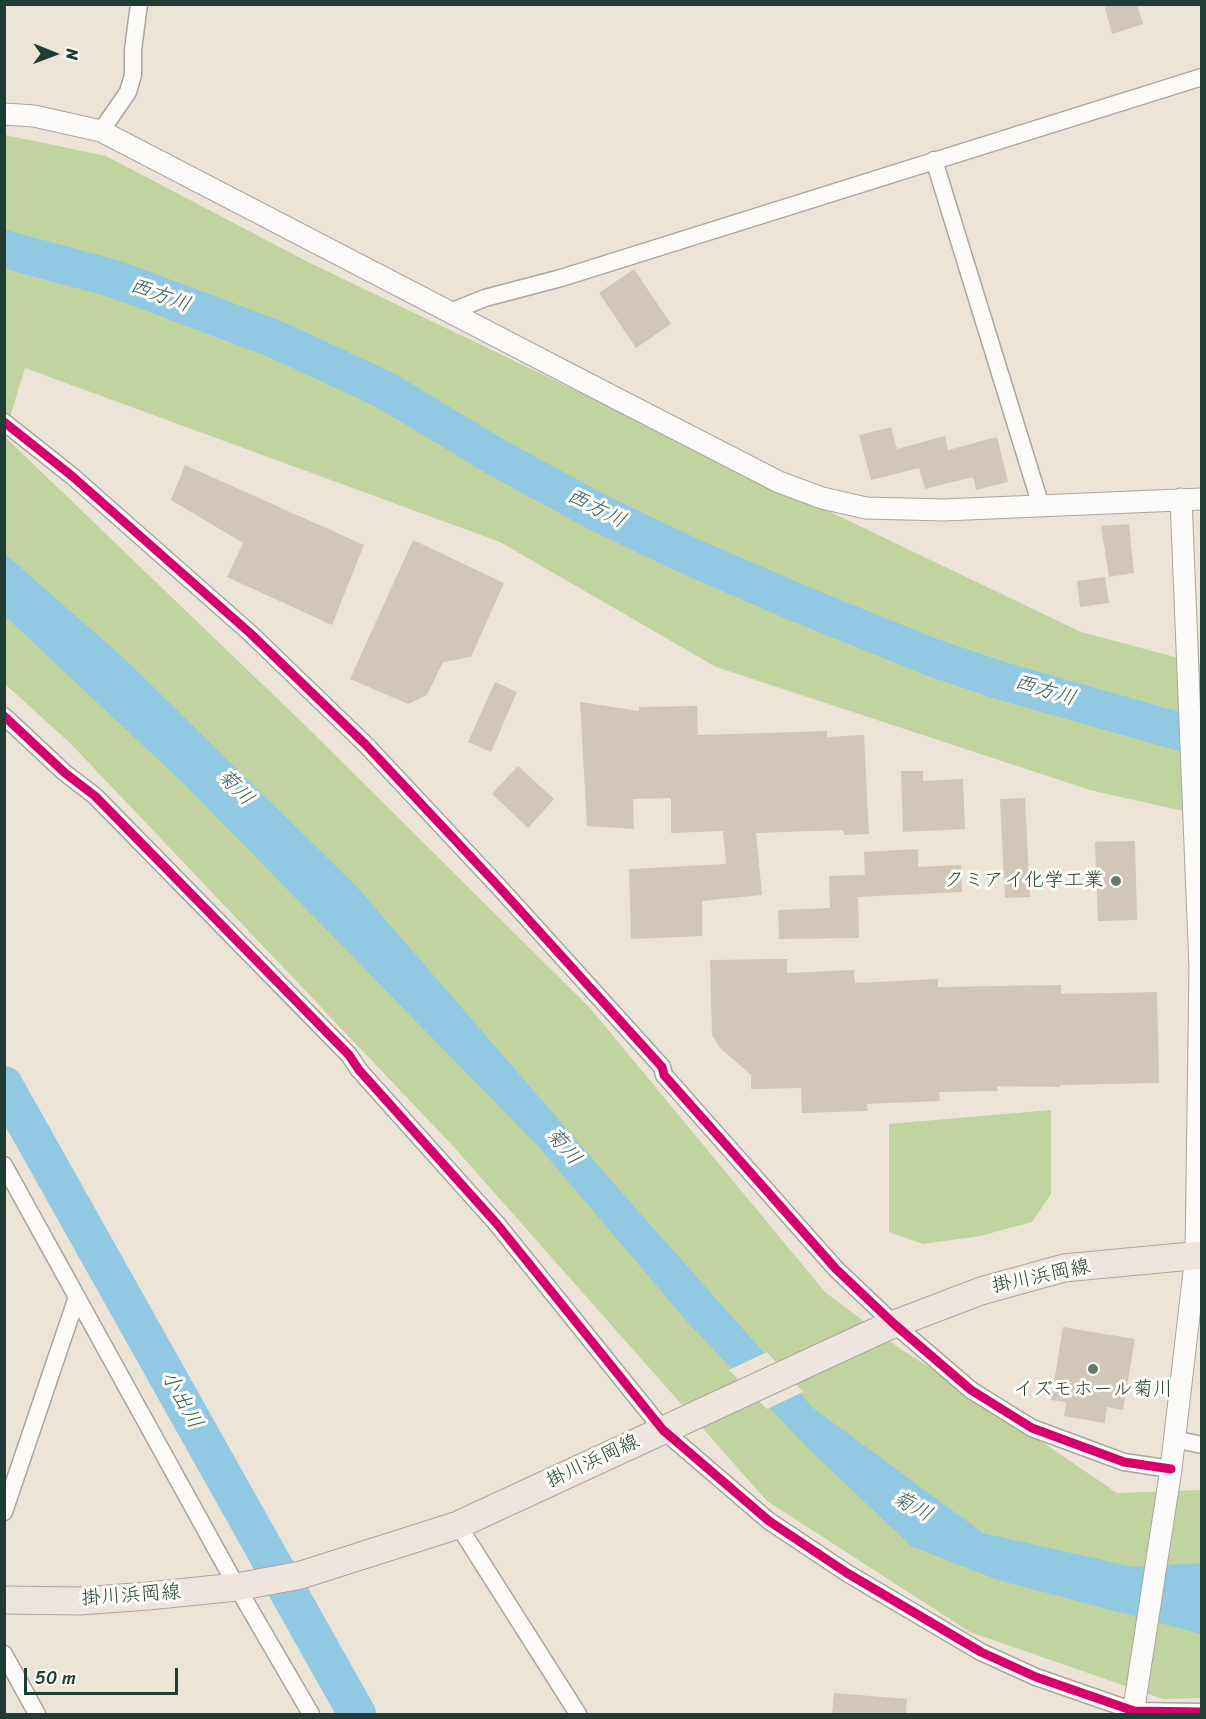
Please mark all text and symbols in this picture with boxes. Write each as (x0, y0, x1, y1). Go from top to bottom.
north arrow (24, 24, 84, 84)
text: N (58, 49, 87, 60)
water label: 西方川 (126, 273, 194, 319)
water label: 西方川 (562, 483, 630, 535)
water label: 西方川 (1011, 670, 1079, 712)
water label: 菊川 (211, 764, 259, 812)
place label: クミアイ化学工業 (944, 869, 1104, 893)
marker: クミアイ化学工業 (1109, 874, 1123, 888)
water label: 菊川 (540, 1123, 586, 1171)
street label: 掛川浜岡線 (990, 1255, 1092, 1299)
marker: イズモホール菊川 (1086, 1362, 1100, 1376)
water label: 小出川 (155, 1366, 207, 1434)
place label: イズモホール菊川 (1013, 1378, 1173, 1402)
street label: 掛川浜岡線 (543, 1430, 643, 1494)
water label: 菊川 (888, 1486, 936, 1528)
street label: 掛川浜岡線 (80, 1581, 182, 1611)
scale bar (27, 1656, 182, 1694)
text: 50 m (35, 1662, 76, 1694)

